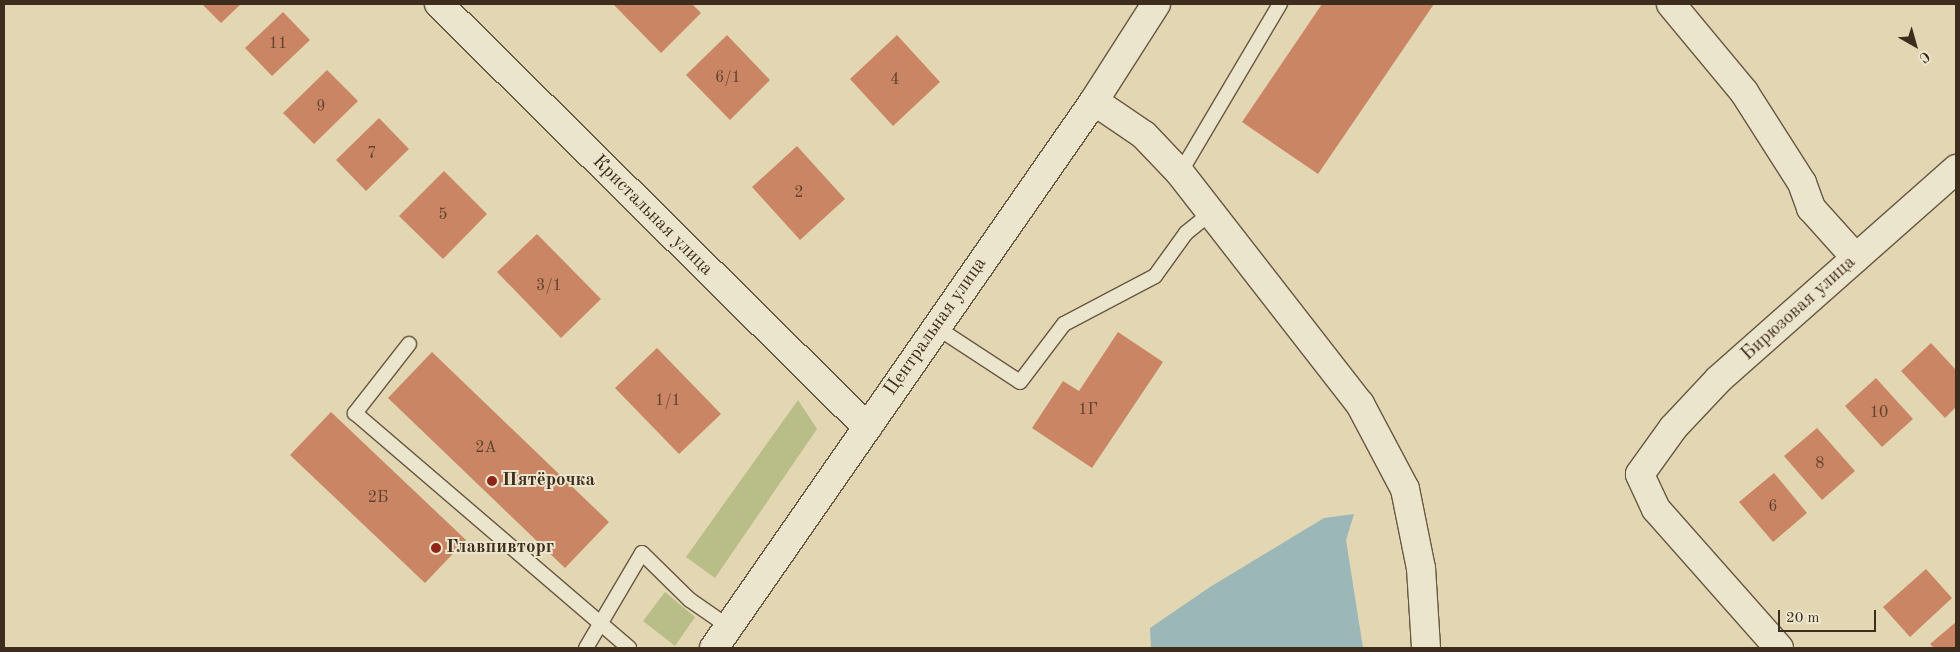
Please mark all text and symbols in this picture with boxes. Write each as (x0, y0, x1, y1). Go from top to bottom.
north arrow (1890, 20, 1940, 70)
house number: 11 (269, 34, 287, 54)
text: С (1916, 48, 1932, 65)
house number: 6/1 (715, 68, 741, 88)
house number: 4 (890, 70, 900, 90)
house number: 9 (316, 97, 326, 117)
house number: 7 (367, 144, 377, 164)
street label: Кристальная улица (587, 151, 717, 281)
house number: 2 (794, 183, 804, 203)
house number: 5 (438, 205, 448, 225)
street label: Бирюзовая улица (1737, 252, 1861, 366)
street label: Центральная улица (880, 253, 992, 401)
house number: 3/1 (536, 276, 562, 296)
house number: 1/1 (655, 391, 681, 411)
house number: 1Г (1078, 400, 1098, 420)
house number: 10 (1870, 403, 1888, 423)
house number: 2А (475, 438, 497, 458)
house number: 8 (1815, 454, 1825, 474)
place label: Пятёрочка (502, 470, 595, 492)
marker: Пятёрочка (486, 475, 498, 487)
house number: 2Б (368, 488, 388, 508)
house number: 6 (1768, 497, 1778, 517)
place label: Главпивторг (446, 537, 554, 559)
marker: Главпивторг (430, 542, 442, 554)
scale bar (1780, 600, 1878, 632)
text: 20 m (1786, 611, 1820, 626)

